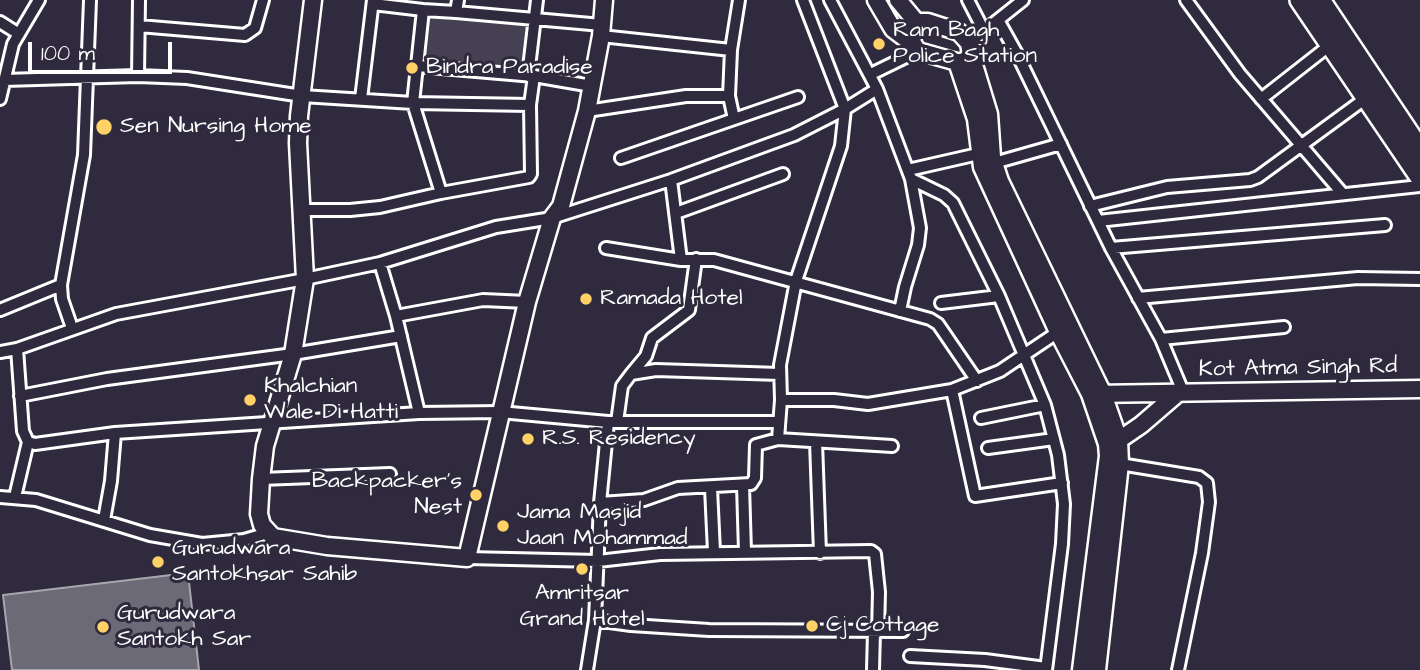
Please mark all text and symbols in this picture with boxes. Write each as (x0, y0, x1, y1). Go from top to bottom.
place label: Ram Bagh Police Station (893, 17, 1037, 71)
scale bar (32, 28, 175, 72)
marker: Ram Bagh Police Station (871, 36, 887, 52)
text: 100 m (41, 39, 95, 68)
place label: Bindra Paradise (426, 54, 593, 82)
marker: Bindra Paradise (404, 60, 420, 76)
place label: Sen Nursing Home (120, 113, 312, 141)
marker: Sen Nursing Home (94, 117, 114, 137)
place label: Ramada Hotel (600, 285, 743, 313)
marker: Ramada Hotel (578, 291, 594, 307)
street label: Kot Atma Singh Rd (1198, 353, 1398, 385)
place label: Khalchian Wale Di Hatti (264, 373, 398, 427)
marker: Khalchian Wale Di Hatti (242, 392, 258, 408)
place label: R.S. Residency (542, 425, 696, 453)
marker: R.S. Residency (520, 431, 536, 447)
place label: Backpacker’s Nest (312, 468, 462, 522)
marker: Backpacker’s Nest (468, 487, 484, 503)
place label: Jama Masjid Jaan Mohammad (517, 499, 688, 553)
marker: Jama Masjid Jaan Mohammad (495, 518, 511, 534)
place label: Gurudwara Santokhsar Sahib (172, 535, 357, 589)
marker: Gurudwara Santokhsar Sahib (150, 554, 166, 570)
marker: Amritsar Grand Hotel (574, 561, 590, 577)
place label: Amritsar Grand Hotel (519, 580, 645, 634)
place label: Gurudwara Santokh Sar (117, 600, 251, 654)
place label: Cj Cottage (826, 612, 939, 640)
marker: Cj Cottage (804, 618, 820, 634)
marker: Gurudwara Santokh Sar (95, 619, 111, 635)

